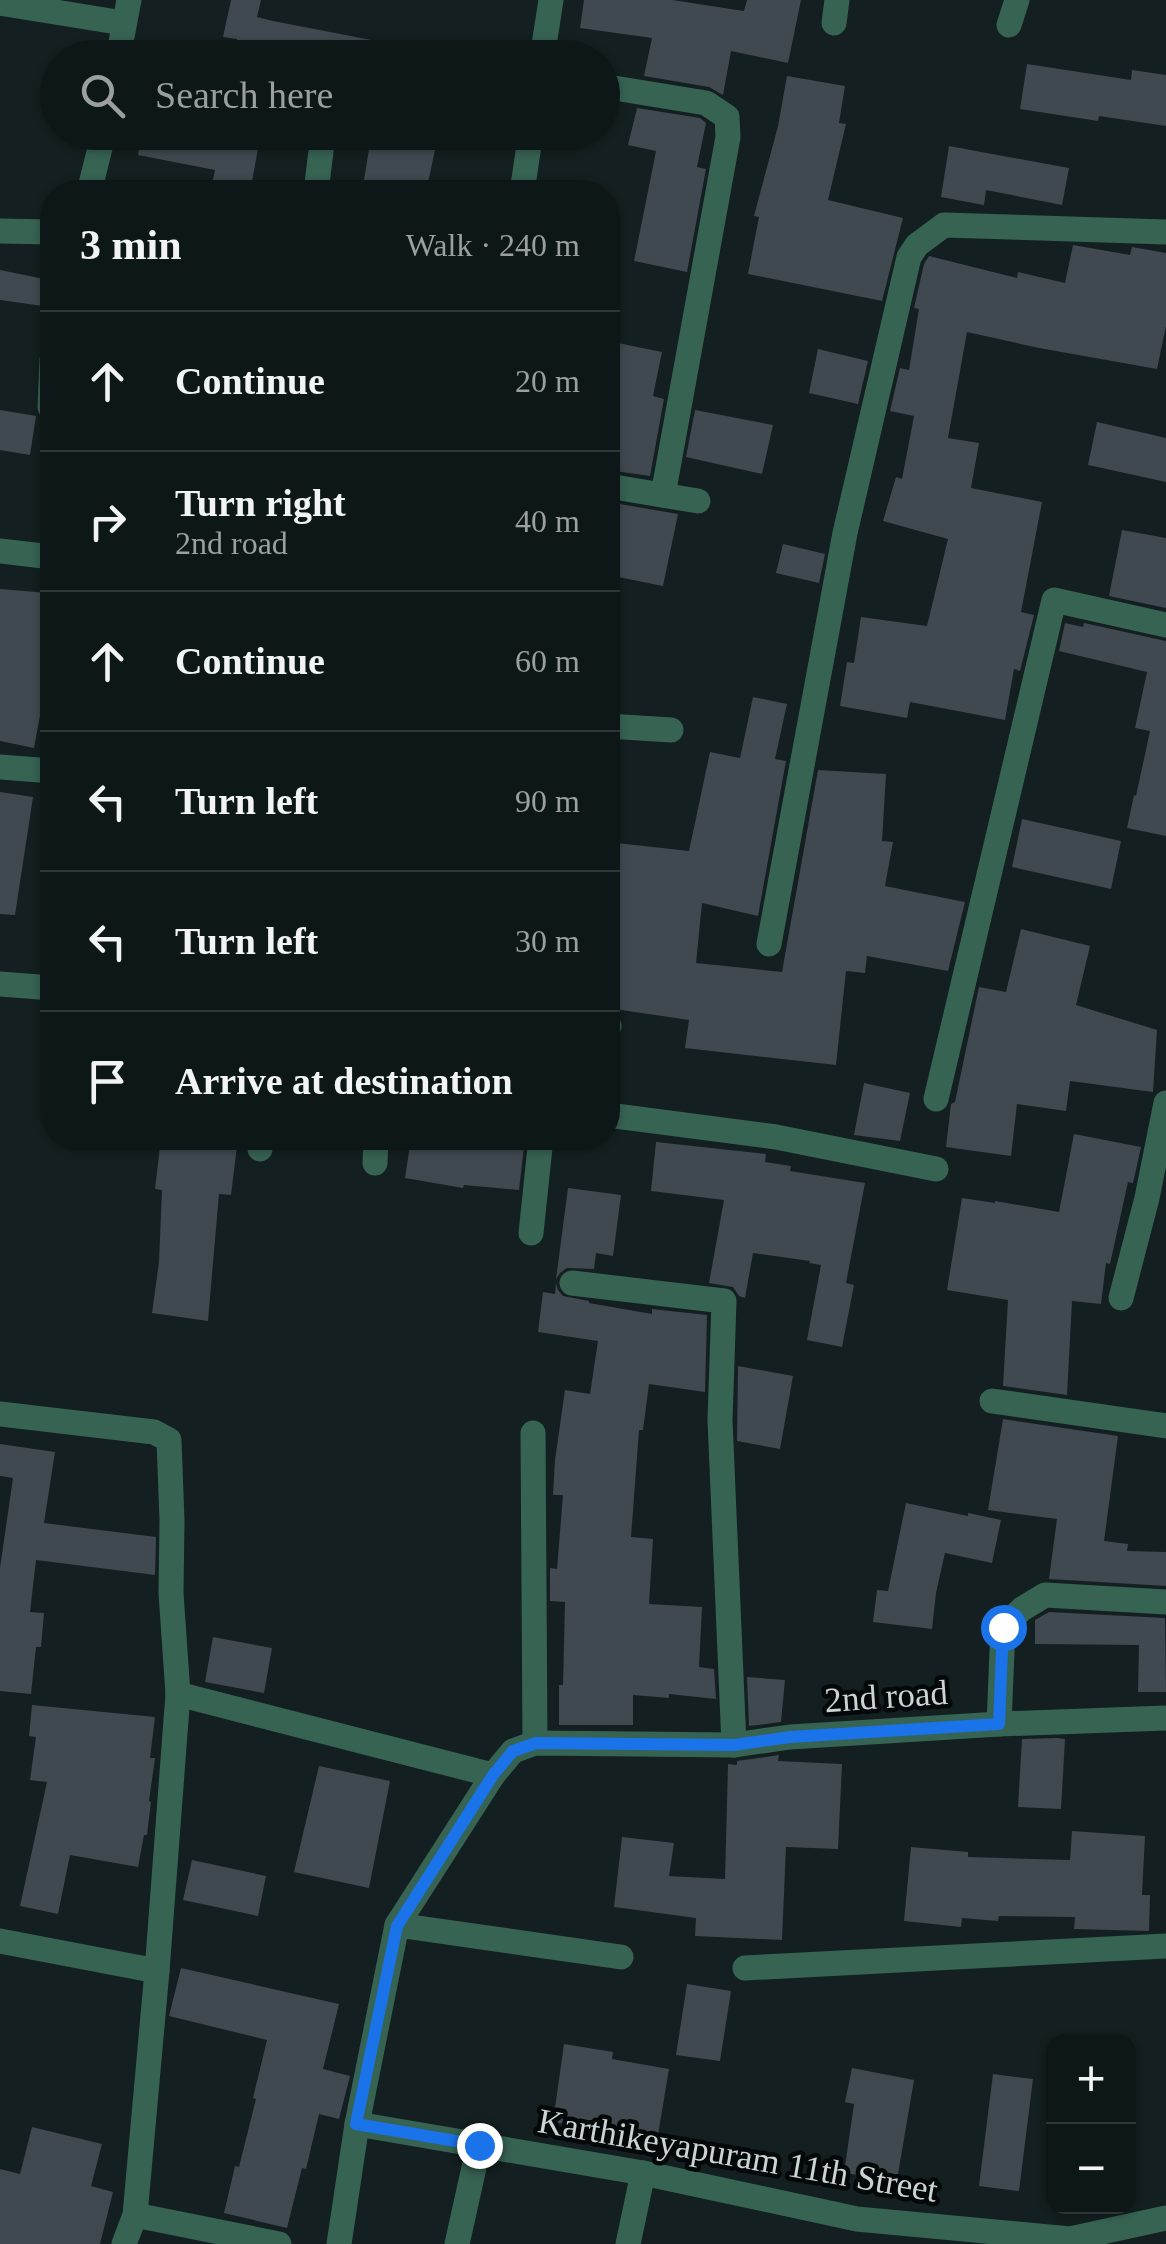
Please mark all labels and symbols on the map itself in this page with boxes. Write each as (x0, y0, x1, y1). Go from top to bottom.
route start (981, 1605, 1027, 1651)
street label: 2nd road (823, 1673, 949, 1720)
street label: Karthikeyapuram 11th Street (535, 2101, 941, 2210)
route end (457, 2123, 503, 2169)

